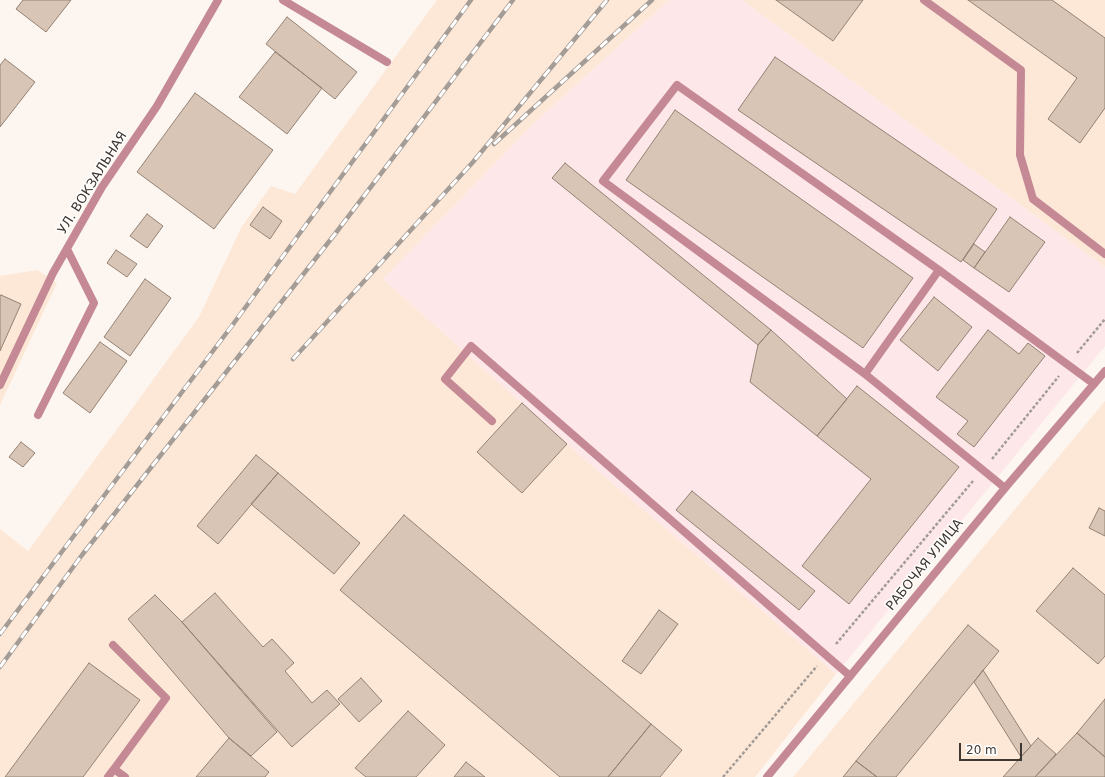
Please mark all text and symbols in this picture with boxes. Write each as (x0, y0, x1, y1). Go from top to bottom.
street label: УЛ. ВОКЗАЛЬНАЯ (55, 129, 131, 237)
street label: РАБОЧАЯ УЛИЦА (883, 516, 967, 614)
scale bar (961, 735, 1024, 761)
text: 20 m (966, 743, 997, 757)

